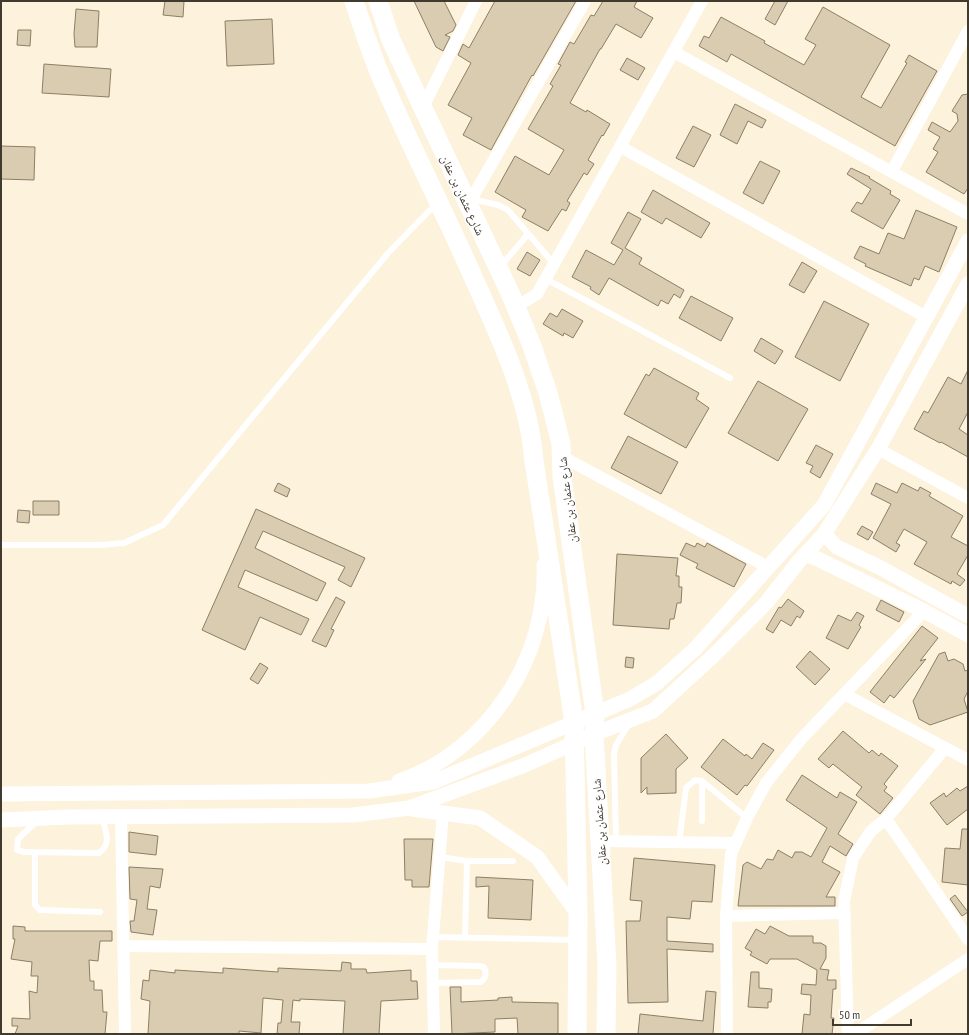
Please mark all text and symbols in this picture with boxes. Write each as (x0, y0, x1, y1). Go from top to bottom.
street label: شارع عثمان بن عفان (437, 152, 488, 238)
street label: شارع عثمان بن عفان (554, 456, 581, 544)
street label: شارع عثمان بن عفان (588, 778, 611, 866)
scale bar (833, 1001, 911, 1027)
text: 50 m (839, 1007, 860, 1022)

